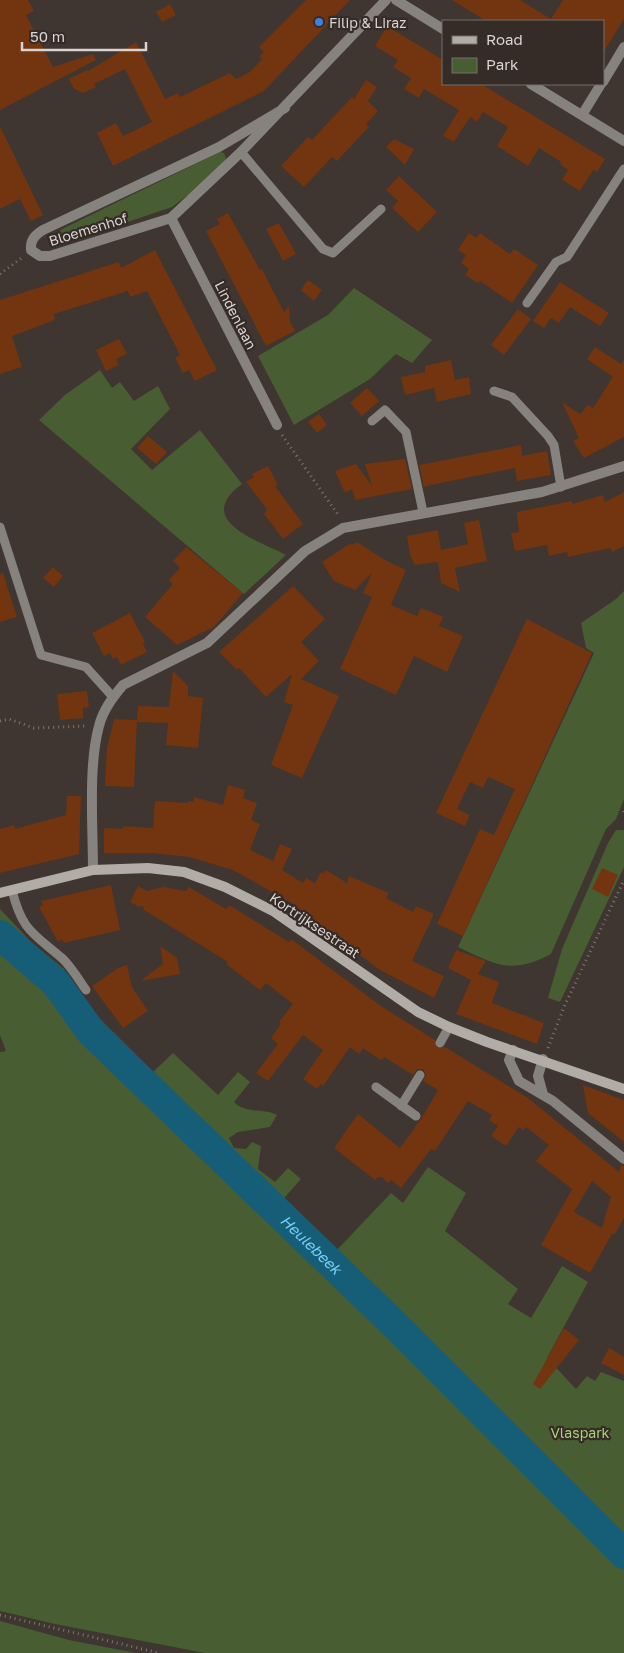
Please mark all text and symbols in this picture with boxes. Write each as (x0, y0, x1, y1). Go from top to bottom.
place label: Filip & Liraz (329, 14, 406, 31)
marker: Filip & Liraz (313, 16, 325, 28)
scale bar (22, 20, 146, 52)
legend (442, 20, 604, 85)
text: 50 m (30, 27, 65, 45)
text: Road (486, 30, 523, 48)
text: Park (486, 55, 519, 73)
street label: Bloemenhof (47, 209, 129, 249)
street label: Lindenlaan (211, 278, 261, 352)
street label: Kortrijksestraat (267, 889, 363, 961)
water label: Heulebeek (277, 1211, 347, 1279)
park label: Vlaspark (550, 1424, 610, 1441)

